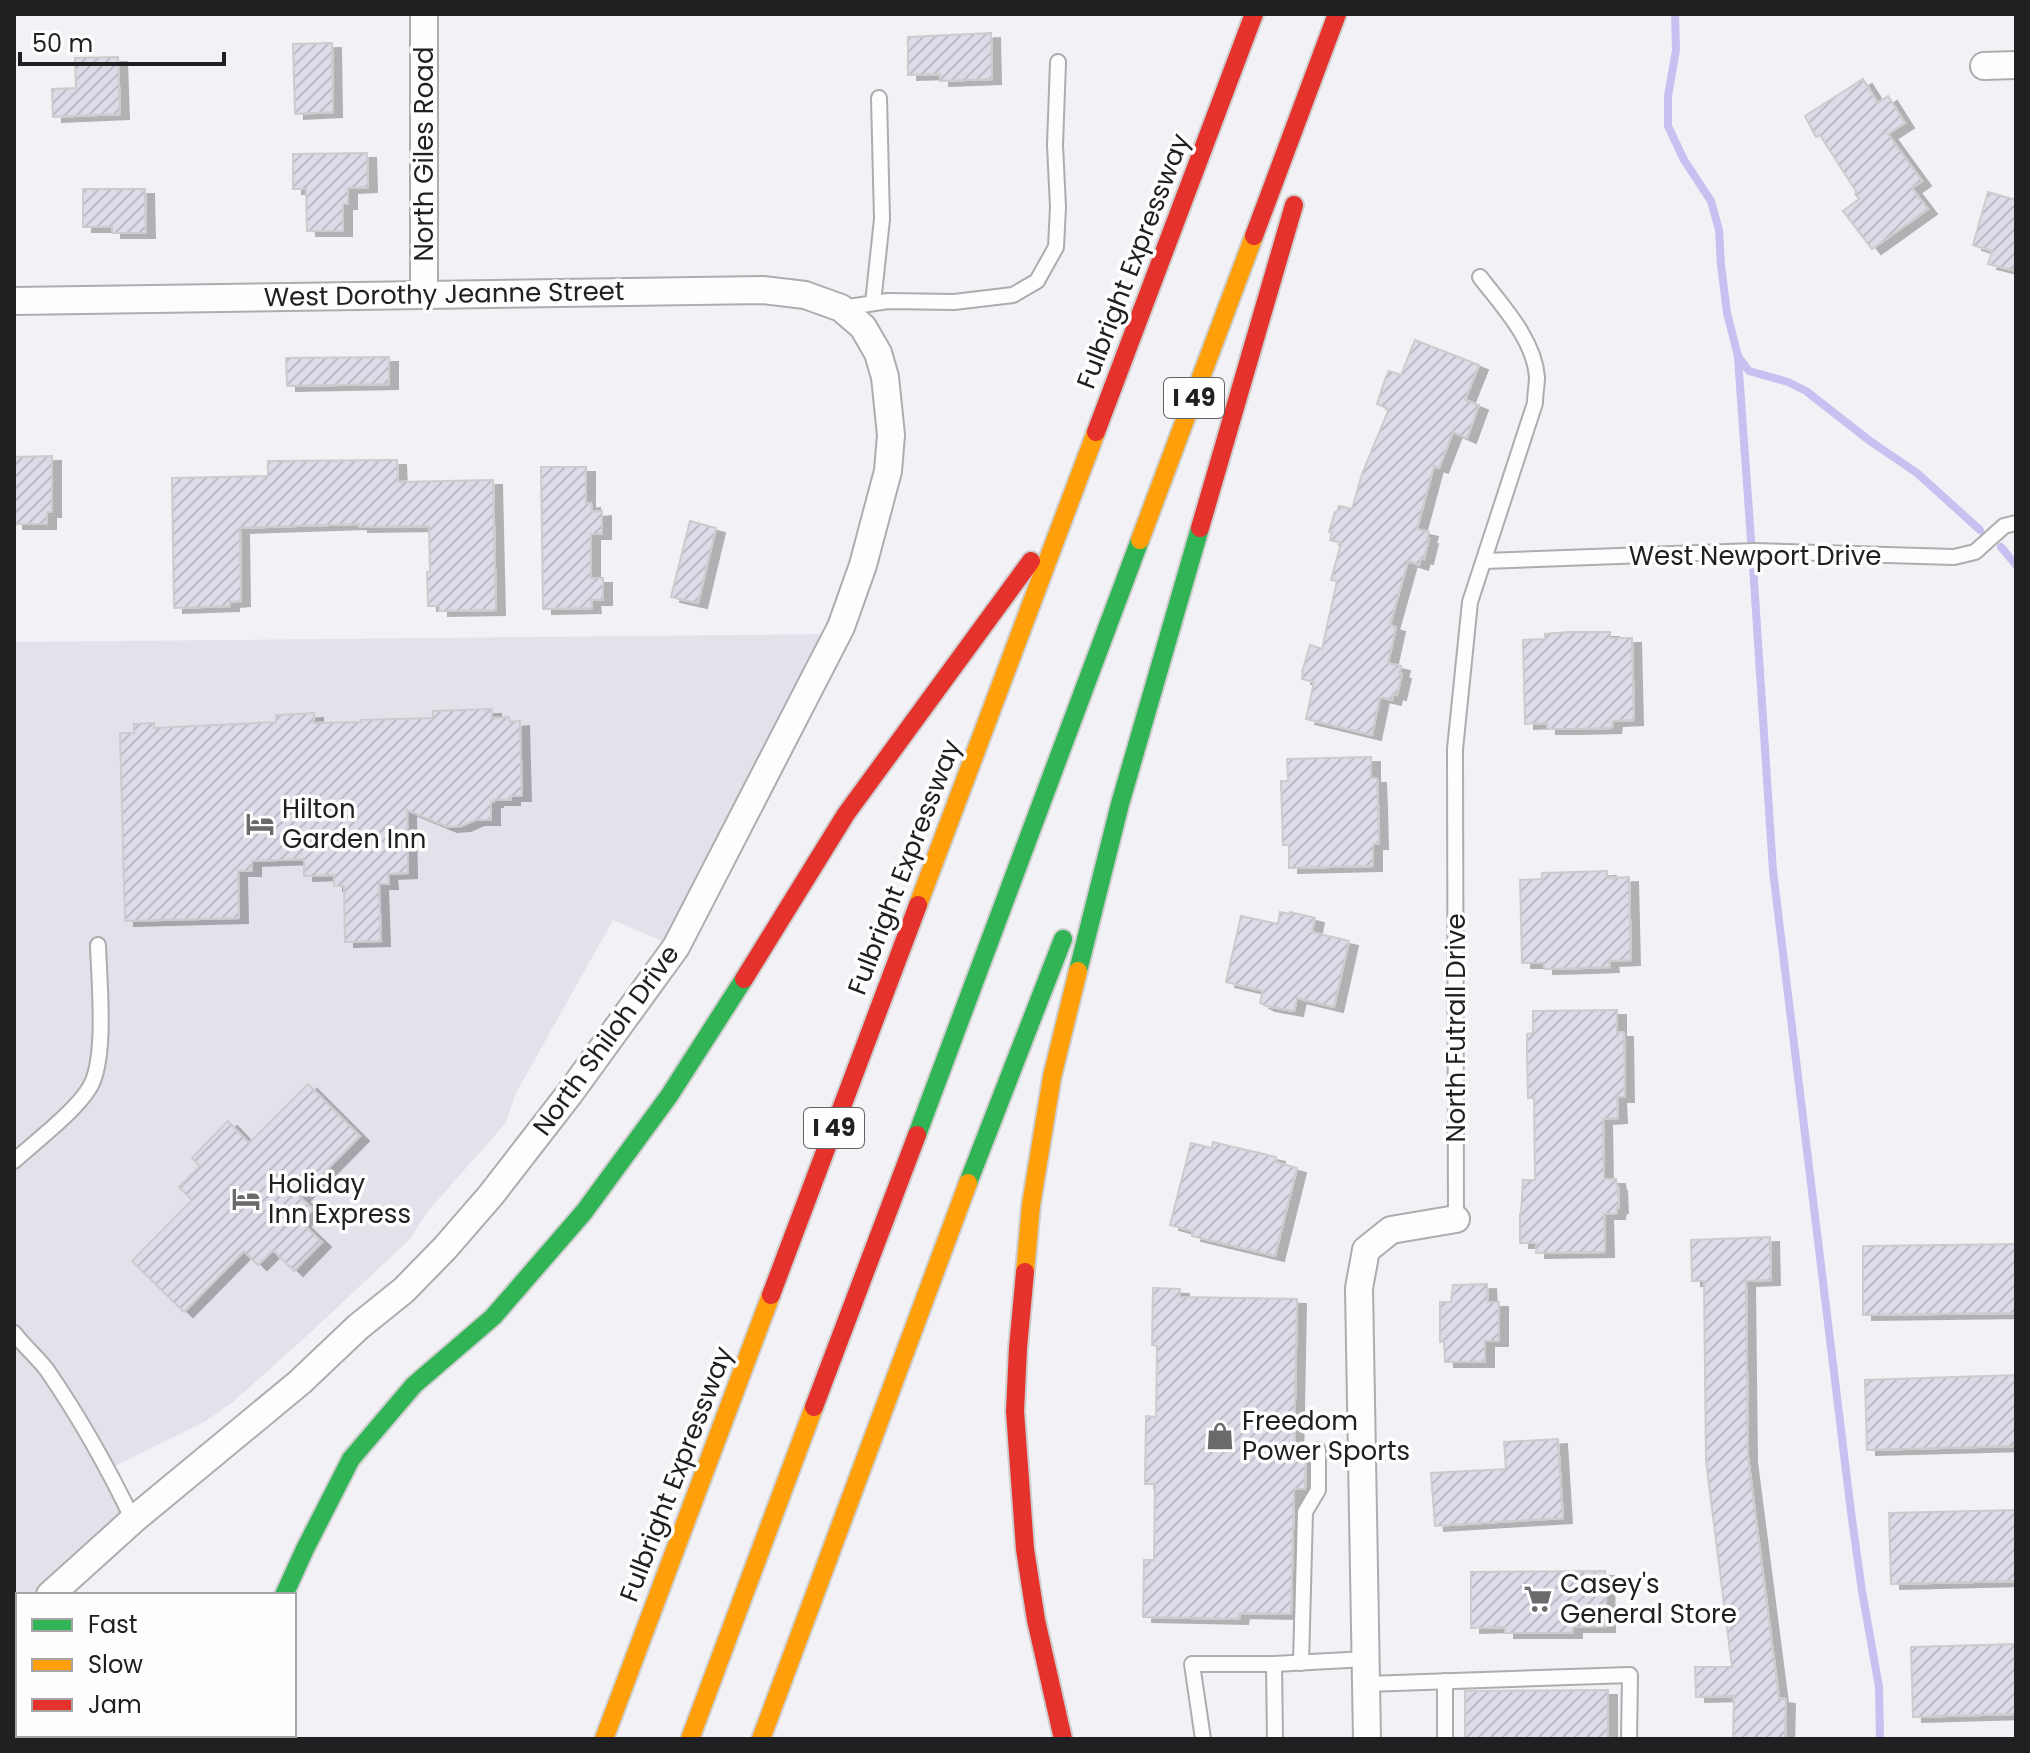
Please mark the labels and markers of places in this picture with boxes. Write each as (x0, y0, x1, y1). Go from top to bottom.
place label: Hilton Garden Inn (282, 791, 426, 857)
hotel icon: Hilton Garden Inn (245, 809, 275, 839)
place label: Holiday Inn Express (268, 1166, 411, 1232)
hotel icon: Holiday Inn Express (231, 1184, 261, 1214)
place label: Freedom Power Sports (1242, 1403, 1410, 1469)
shop icon: Freedom Power Sports (1205, 1421, 1235, 1451)
place label: Casey's General Store (1560, 1566, 1737, 1632)
supermarket icon: Casey's General Store (1523, 1584, 1553, 1614)

